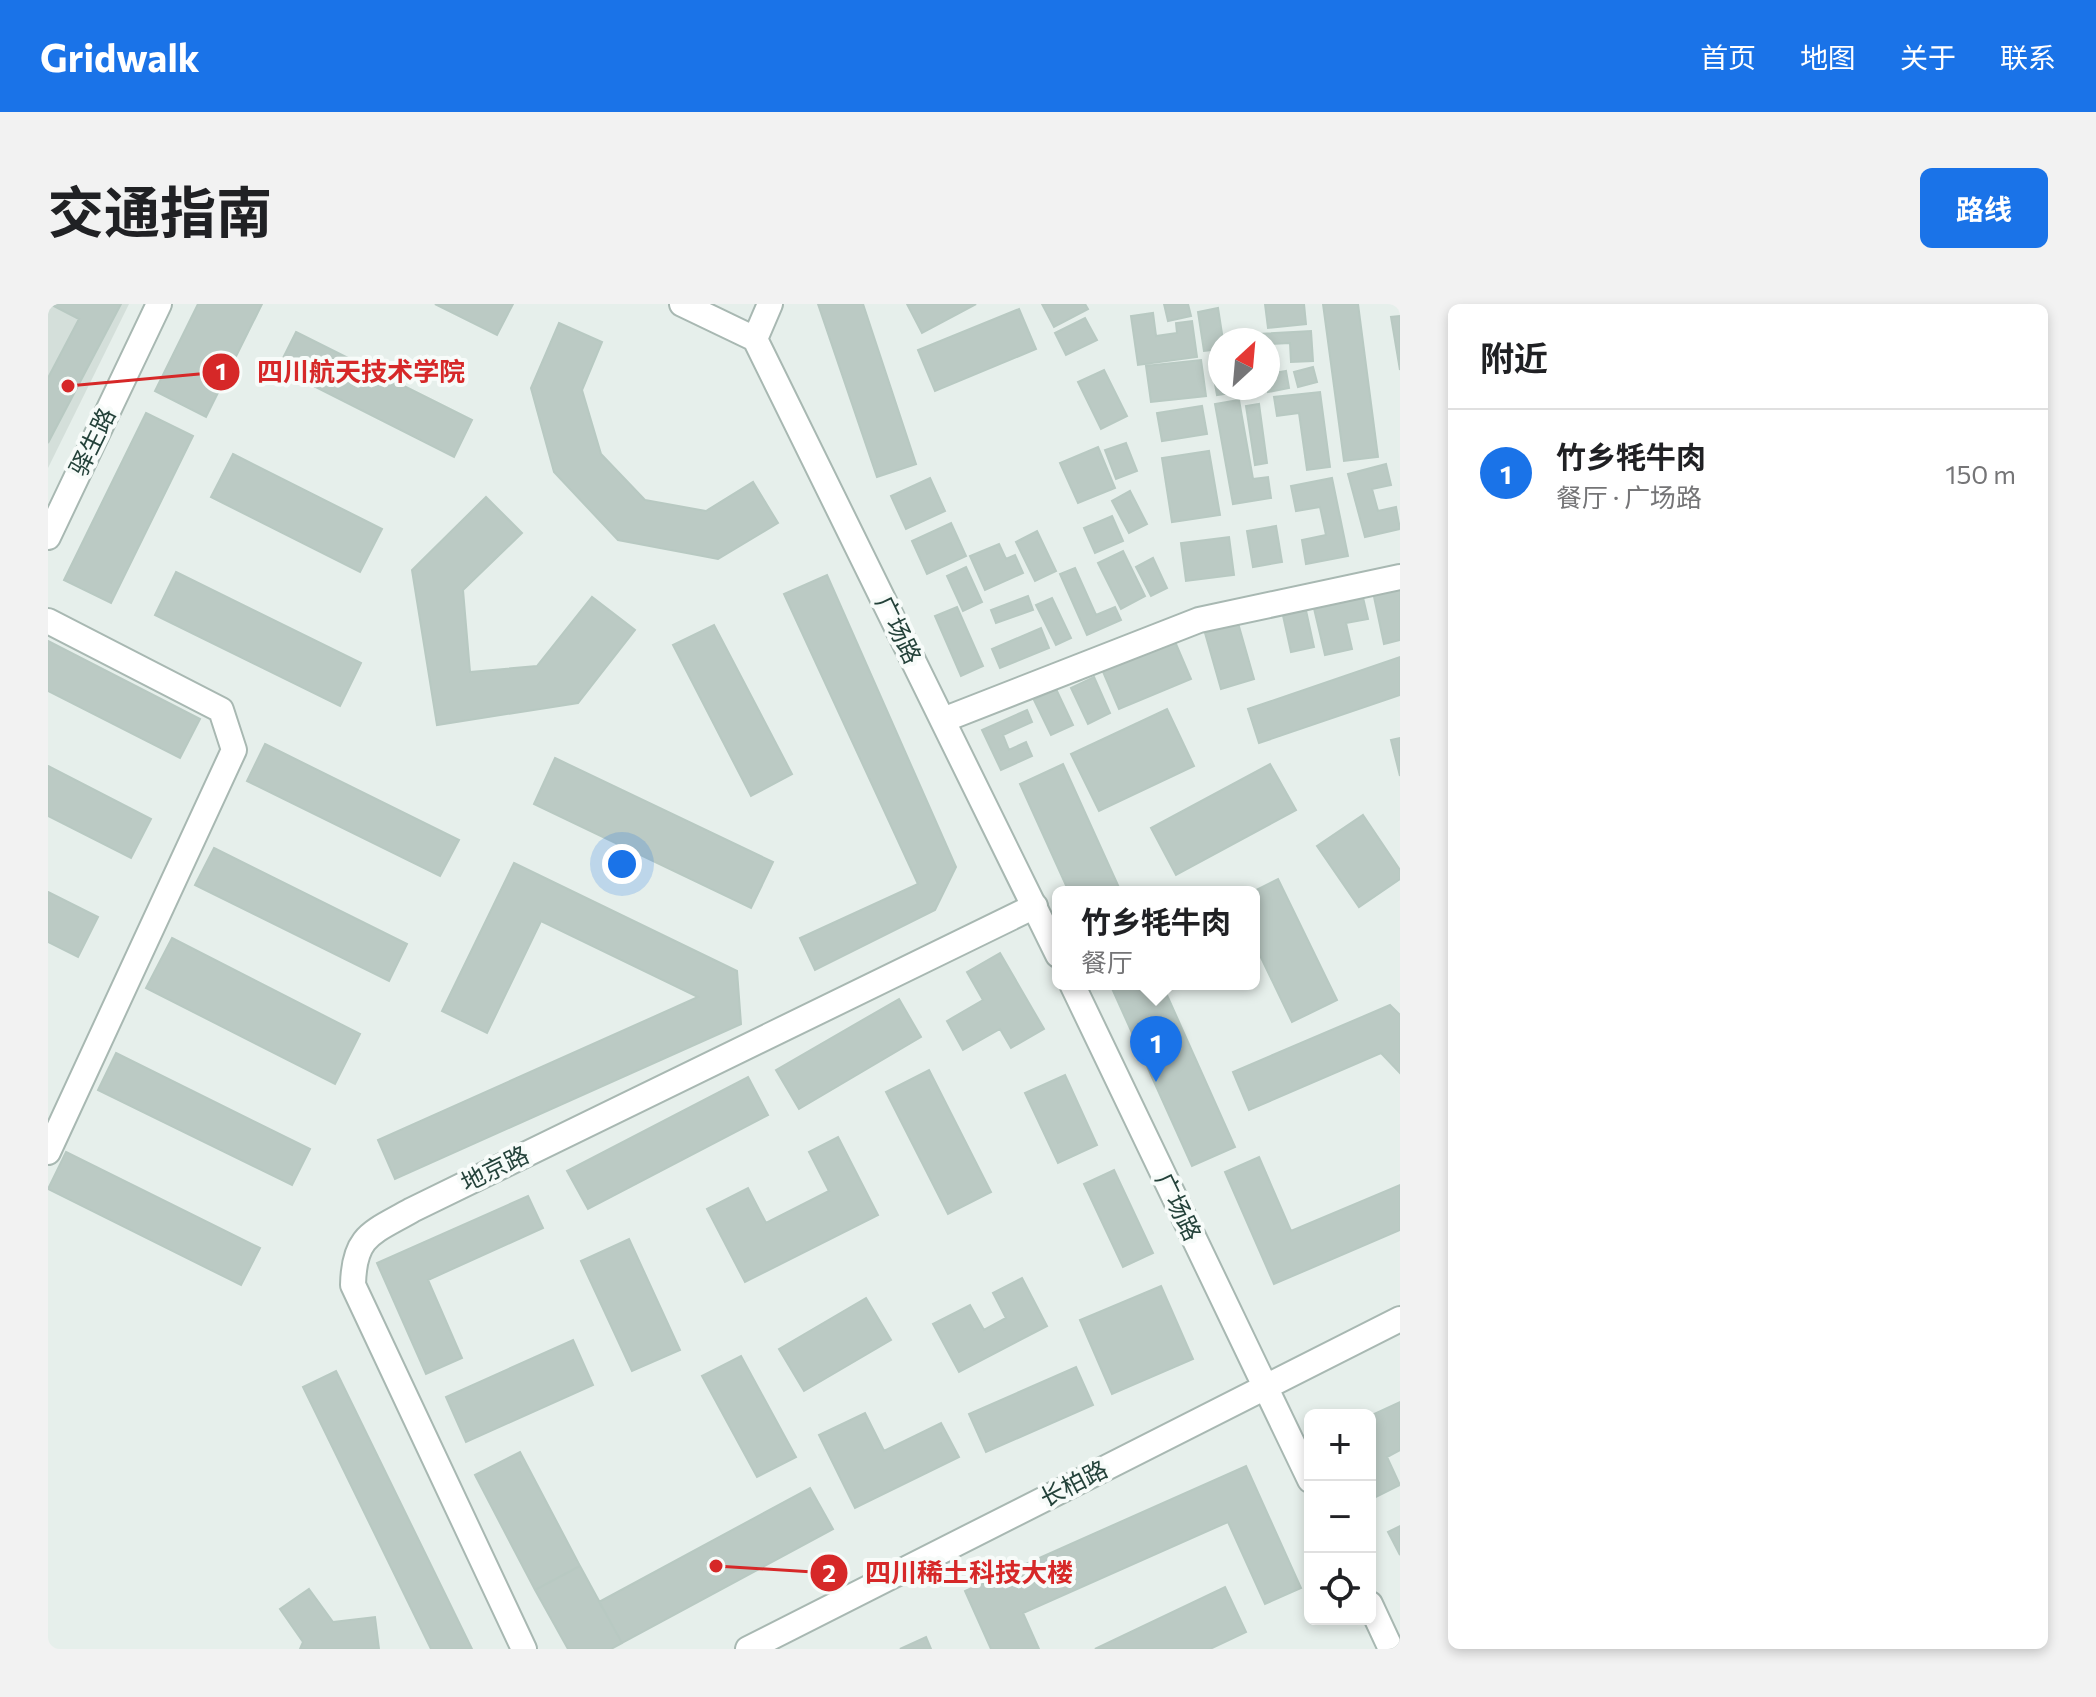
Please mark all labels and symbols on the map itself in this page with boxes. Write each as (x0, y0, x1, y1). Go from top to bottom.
north arrow (1208, 328, 1280, 400)
callout: 四川航天技术学院 (201, 347, 481, 397)
text: 四川航天技术学院 (257, 355, 465, 386)
text: 1 (216, 356, 226, 385)
street label: 驿生路 (63, 403, 120, 480)
street label: 广场路 (871, 591, 928, 668)
your location (602, 844, 642, 884)
pin: 1 (1130, 1016, 1182, 1082)
street label: 地京路 (456, 1139, 533, 1196)
street label: 广场路 (1151, 1168, 1208, 1245)
street label: 长柏路 (1035, 1453, 1112, 1512)
callout: 四川稀土科技大楼 (809, 1548, 1089, 1598)
text: 四川稀土科技大楼 (865, 1556, 1073, 1587)
text: 2 (822, 1558, 836, 1587)

